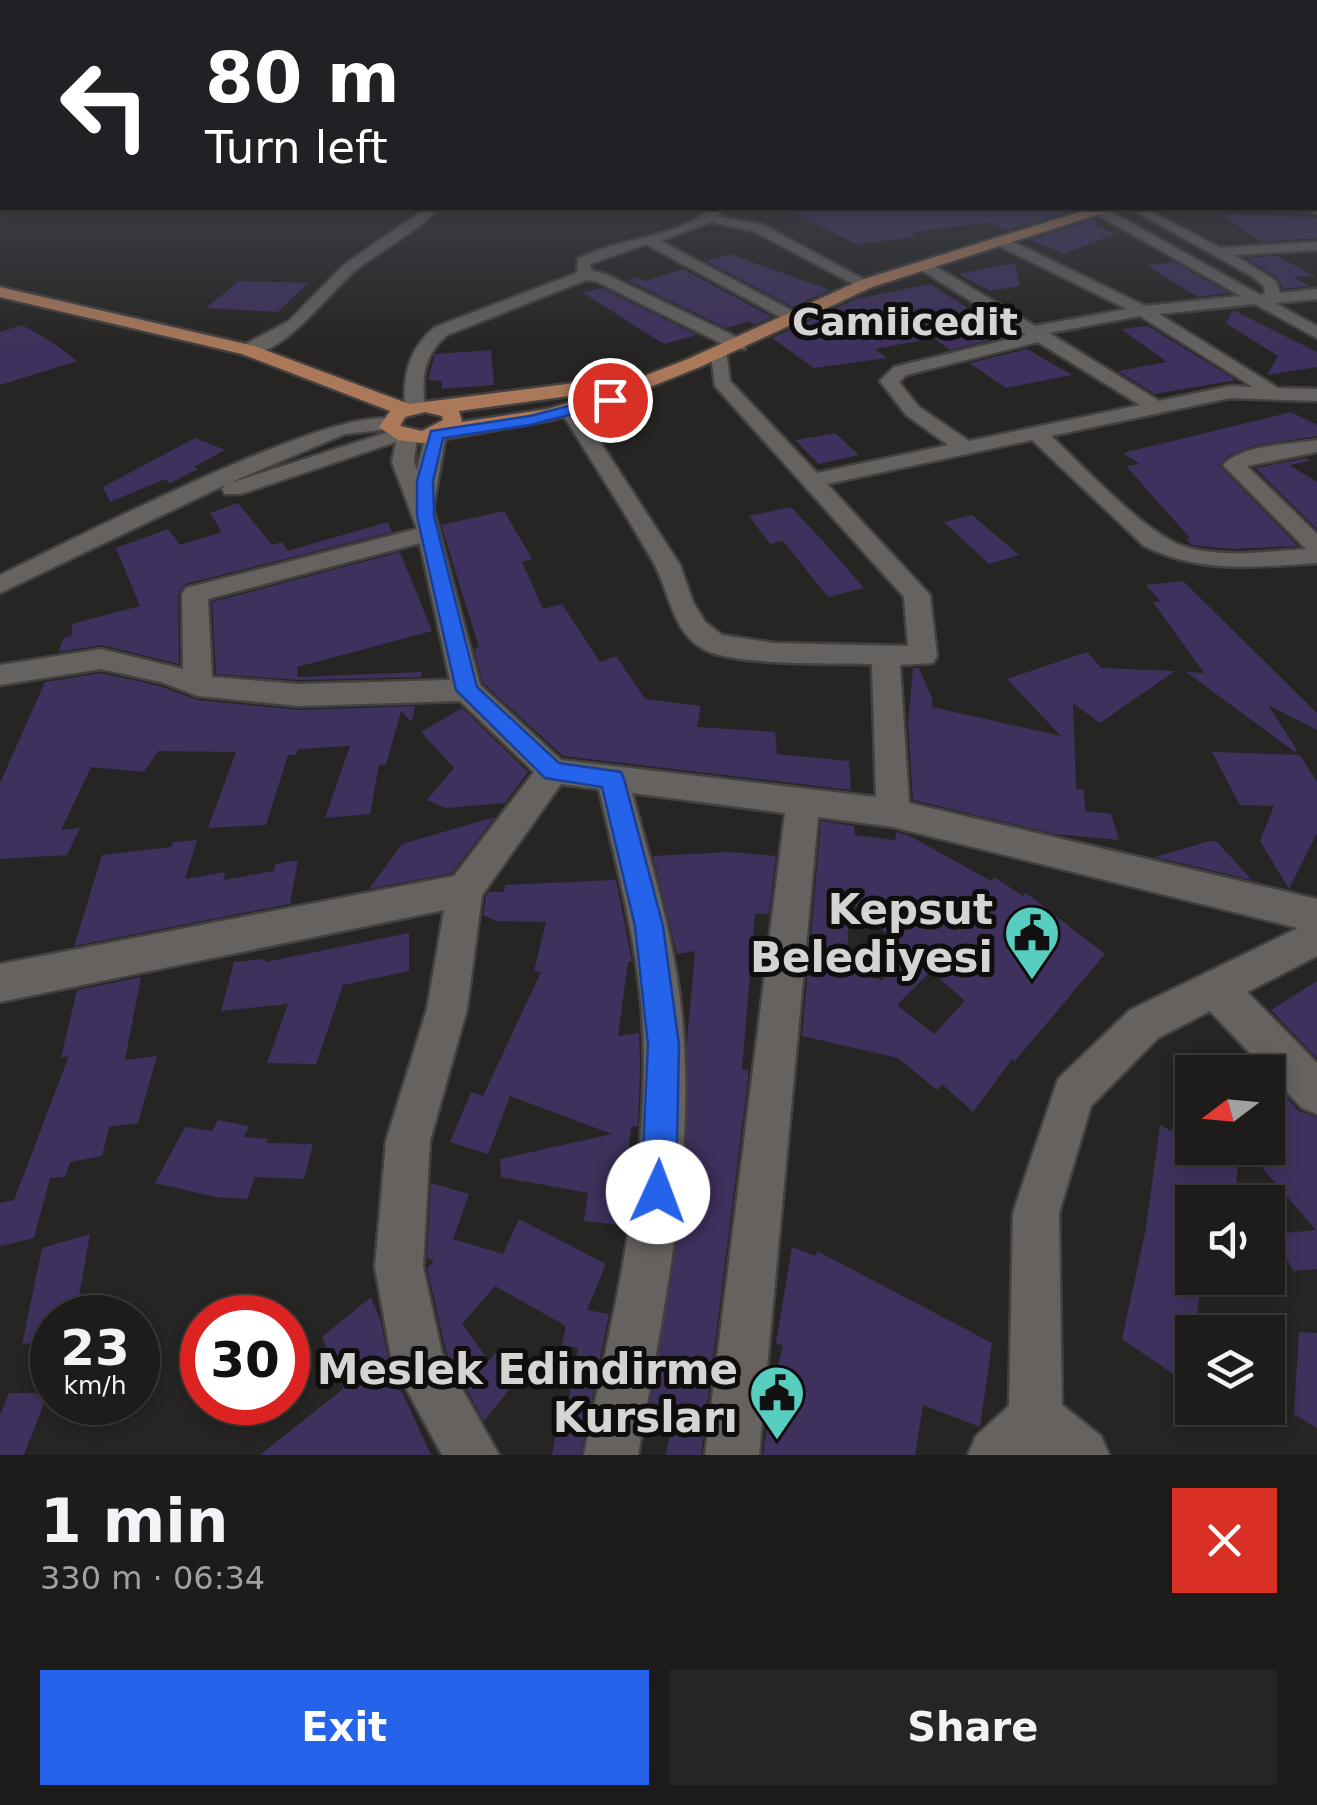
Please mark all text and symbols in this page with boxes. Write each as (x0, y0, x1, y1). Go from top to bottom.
text: 80 m (205, 37, 400, 119)
icon: left (40, 40, 170, 170)
text: Turn left (205, 121, 388, 174)
district label: Camiicedit (792, 300, 1018, 344)
pin (568, 358, 653, 443)
icon: arrive (583, 373, 638, 428)
place label: Kepsut Belediyesi (750, 885, 993, 982)
public building icon: Kepsut Belediyesi (1002, 903, 1062, 982)
north arrow (1175, 1055, 1285, 1165)
map controls (1175, 1055, 1285, 1425)
position arrow (606, 1140, 710, 1244)
button: sound (1175, 1185, 1285, 1295)
speed limit sign: 30 (180, 1295, 310, 1425)
button: layers (1175, 1315, 1285, 1425)
text: 23 (60, 1319, 130, 1377)
place label: Meslek Edindirme Kursları (317, 1345, 738, 1442)
public building icon: Meslek Edindirme Kursları (747, 1363, 807, 1442)
text: km/h (63, 1371, 127, 1400)
text: 1 min (40, 1486, 228, 1556)
button: close (1172, 1488, 1277, 1593)
text: 330 m · 06:34 (40, 1559, 265, 1597)
button: Exit (40, 1670, 649, 1785)
button: Share (669, 1670, 1277, 1785)

